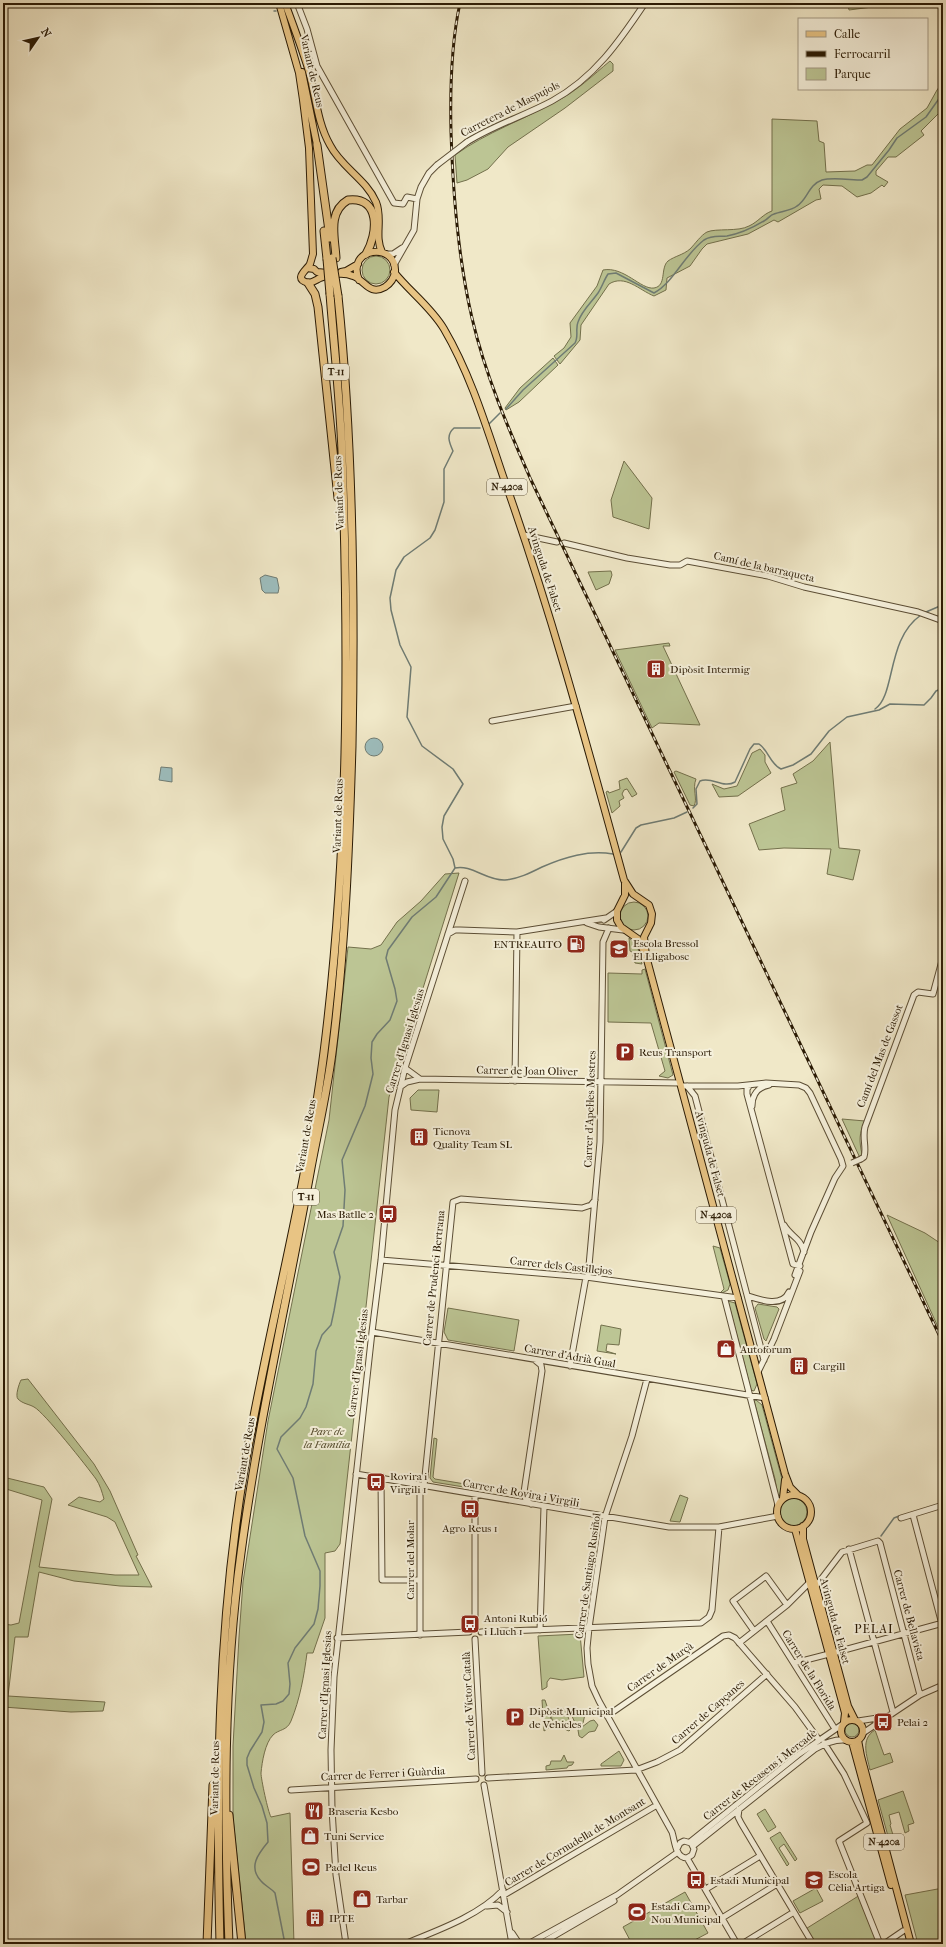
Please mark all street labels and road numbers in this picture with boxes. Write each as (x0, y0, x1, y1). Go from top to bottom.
street label: Variant de Reus (297, 32, 327, 109)
street label: Carretera de Maspujols (458, 78, 562, 140)
road number: T-11 (323, 364, 349, 380)
street label: Variant de Reus (331, 456, 347, 531)
road number: N-420a (487, 479, 527, 495)
street label: Avinguda de Falset (525, 524, 565, 613)
street label: Camí de la barraqueta (712, 549, 817, 585)
street label: Variant de Reus (330, 779, 346, 854)
street label: Carrer d'Ignasi Iglesias (383, 987, 427, 1095)
street label: Camí del Mas de Gassot (854, 1002, 906, 1110)
street label: Carrer d'Apel·les Mestres (581, 1050, 599, 1168)
street label: Carrer de Joan Oliver (476, 1064, 578, 1078)
street label: Variant de Reus (293, 1098, 319, 1175)
street label: Avinguda de Falset (692, 1108, 728, 1199)
road number: T-11 (293, 1189, 319, 1205)
road number: N-420a (696, 1207, 736, 1223)
street label: Carrer de Prudenci Bertrana (420, 1209, 448, 1346)
street label: Carrer dels Castillejos (509, 1254, 613, 1278)
street label: Carrer d'Ignasi Iglesias (345, 1308, 371, 1418)
street label: Carrer d'Adrià Gual (523, 1342, 617, 1370)
street label: Variant de Reus (232, 1416, 258, 1493)
street label: Carrer de Rovira i Virgili (462, 1476, 581, 1510)
street label: Carrer de Santiago Rusiñol (573, 1512, 603, 1640)
street label: Carrer del Molar (404, 1520, 417, 1600)
street label: Carrer de Bellavista (891, 1568, 928, 1663)
street label: Avinguda de Falset (817, 1575, 853, 1666)
street label: Carrer de la Florida (779, 1628, 839, 1713)
street label: Carrer d'Ignasi Iglesias (316, 1630, 334, 1740)
street label: Carrer de Marçà (624, 1639, 696, 1695)
street label: Carrer de Víctor Català (460, 1650, 478, 1761)
street label: Carrer de Capçanes (669, 1677, 747, 1747)
street label: Carrer de Recasens i Mercadè (701, 1726, 820, 1823)
street label: Variant de Reus (208, 1741, 222, 1816)
street label: Carrer de Ferrer i Guàrdia (320, 1764, 447, 1784)
street label: Carrer de Cornudella de Montsant (502, 1795, 648, 1889)
road number: N-420a (864, 1834, 904, 1850)

